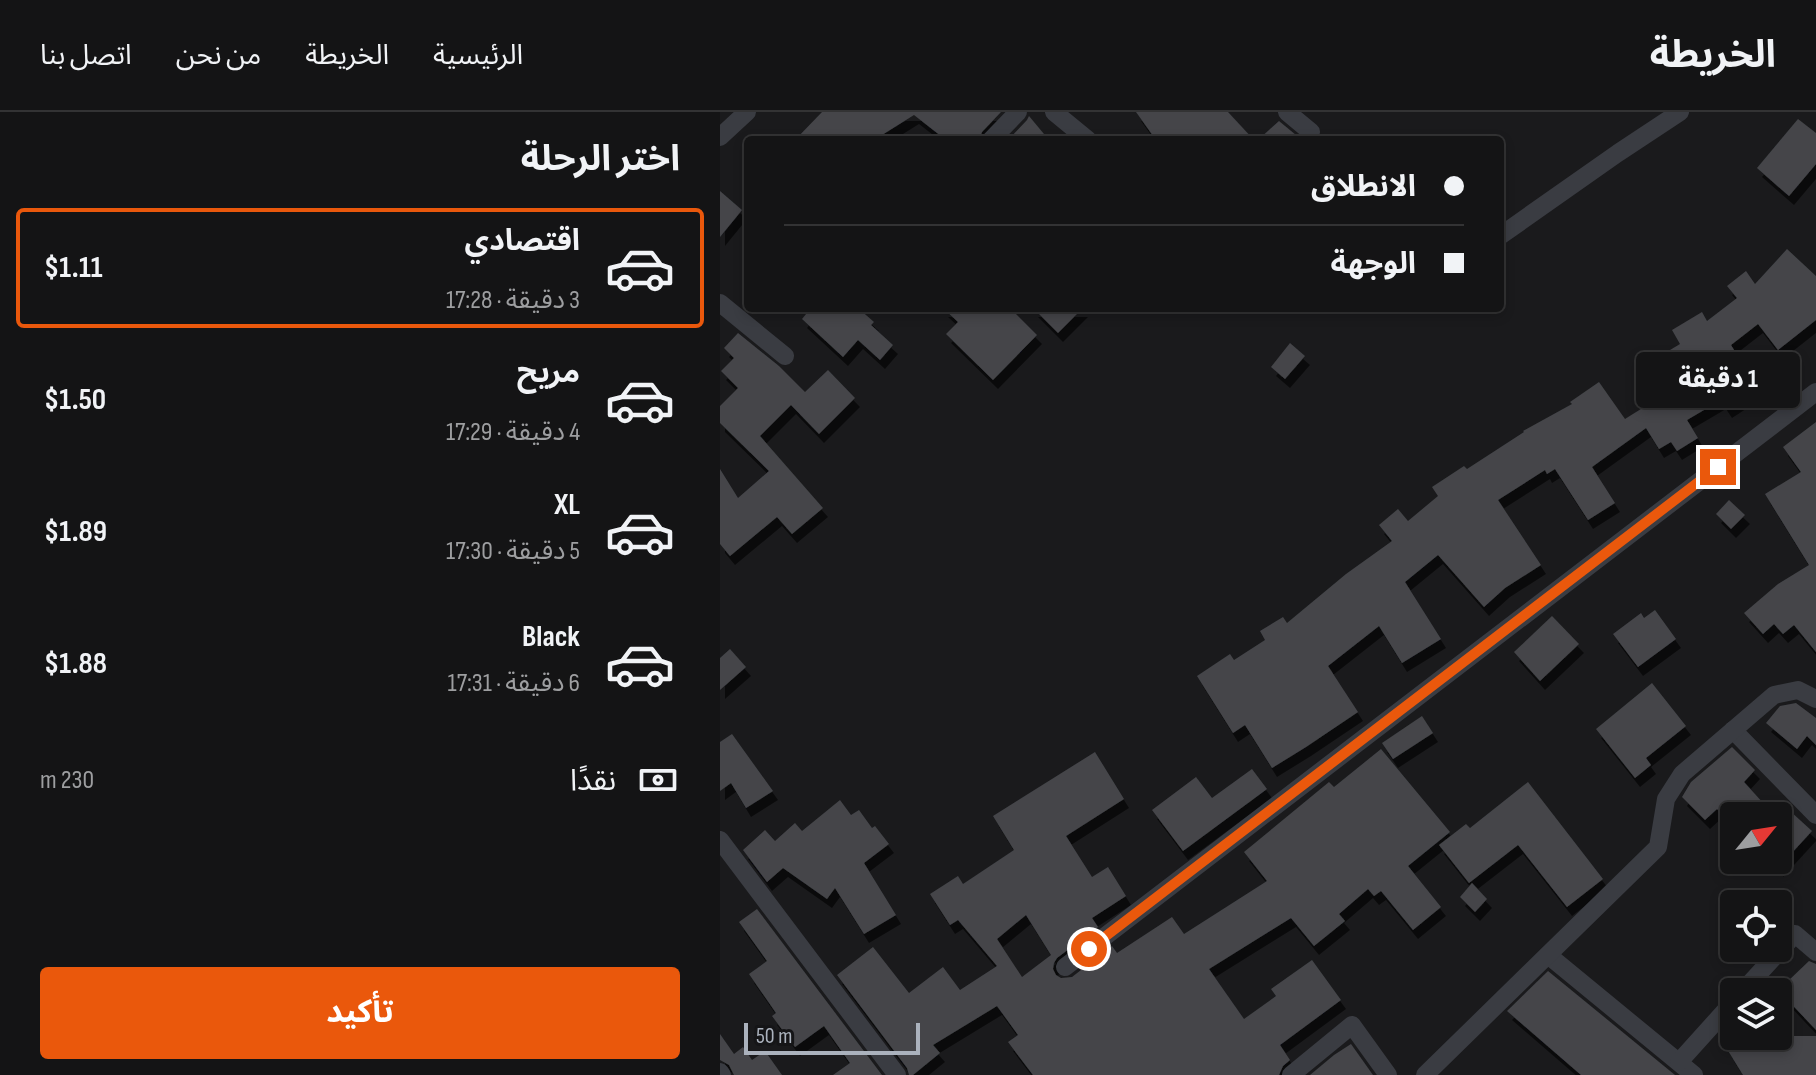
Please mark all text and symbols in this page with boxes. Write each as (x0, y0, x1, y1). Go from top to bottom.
text: الخريطة (1650, 33, 1776, 78)
text: اتصل بنا (40, 39, 132, 72)
text: من نحن (176, 39, 261, 72)
text: الخريطة (305, 39, 389, 72)
text: الرئيسية (433, 39, 523, 72)
text: اختر الرحلة (521, 138, 680, 181)
text: الانطلاق (1311, 169, 1416, 205)
text: اقتصادي (465, 223, 580, 259)
icon: car (604, 232, 676, 304)
text: الوجهة (1331, 246, 1416, 282)
text: $1.11 (44, 250, 102, 286)
text: 3 دقيقة · 17:28 (446, 285, 580, 316)
callout: 1 دقيقة (1636, 351, 1800, 407)
text: مريح (517, 355, 580, 391)
icon: car (604, 364, 676, 436)
text: 1 دقيقة (1678, 364, 1758, 395)
text: $1.50 (44, 382, 106, 418)
text: 4 دقيقة · 17:29 (446, 417, 580, 448)
route end (1700, 449, 1736, 485)
text: XL (554, 487, 580, 523)
icon: car (604, 496, 676, 568)
text: $1.89 (44, 514, 107, 550)
text: 5 دقيقة · 17:30 (446, 536, 580, 567)
text: Black (522, 619, 580, 655)
icon: car (604, 628, 676, 700)
text: $1.88 (44, 646, 107, 682)
text: 6 دقيقة · 17:31 (448, 668, 580, 699)
icon: cash (636, 758, 680, 802)
text: نقدًا (570, 763, 616, 799)
text: 230 m (40, 765, 94, 796)
north arrow (1720, 802, 1792, 874)
map controls (1720, 802, 1792, 1050)
button: locate (1720, 890, 1792, 962)
route start (1071, 931, 1107, 967)
button: تأكيد (40, 967, 680, 1059)
button: layers (1720, 978, 1792, 1050)
scale bar (744, 1019, 920, 1055)
text: 50 m (756, 1023, 792, 1050)

